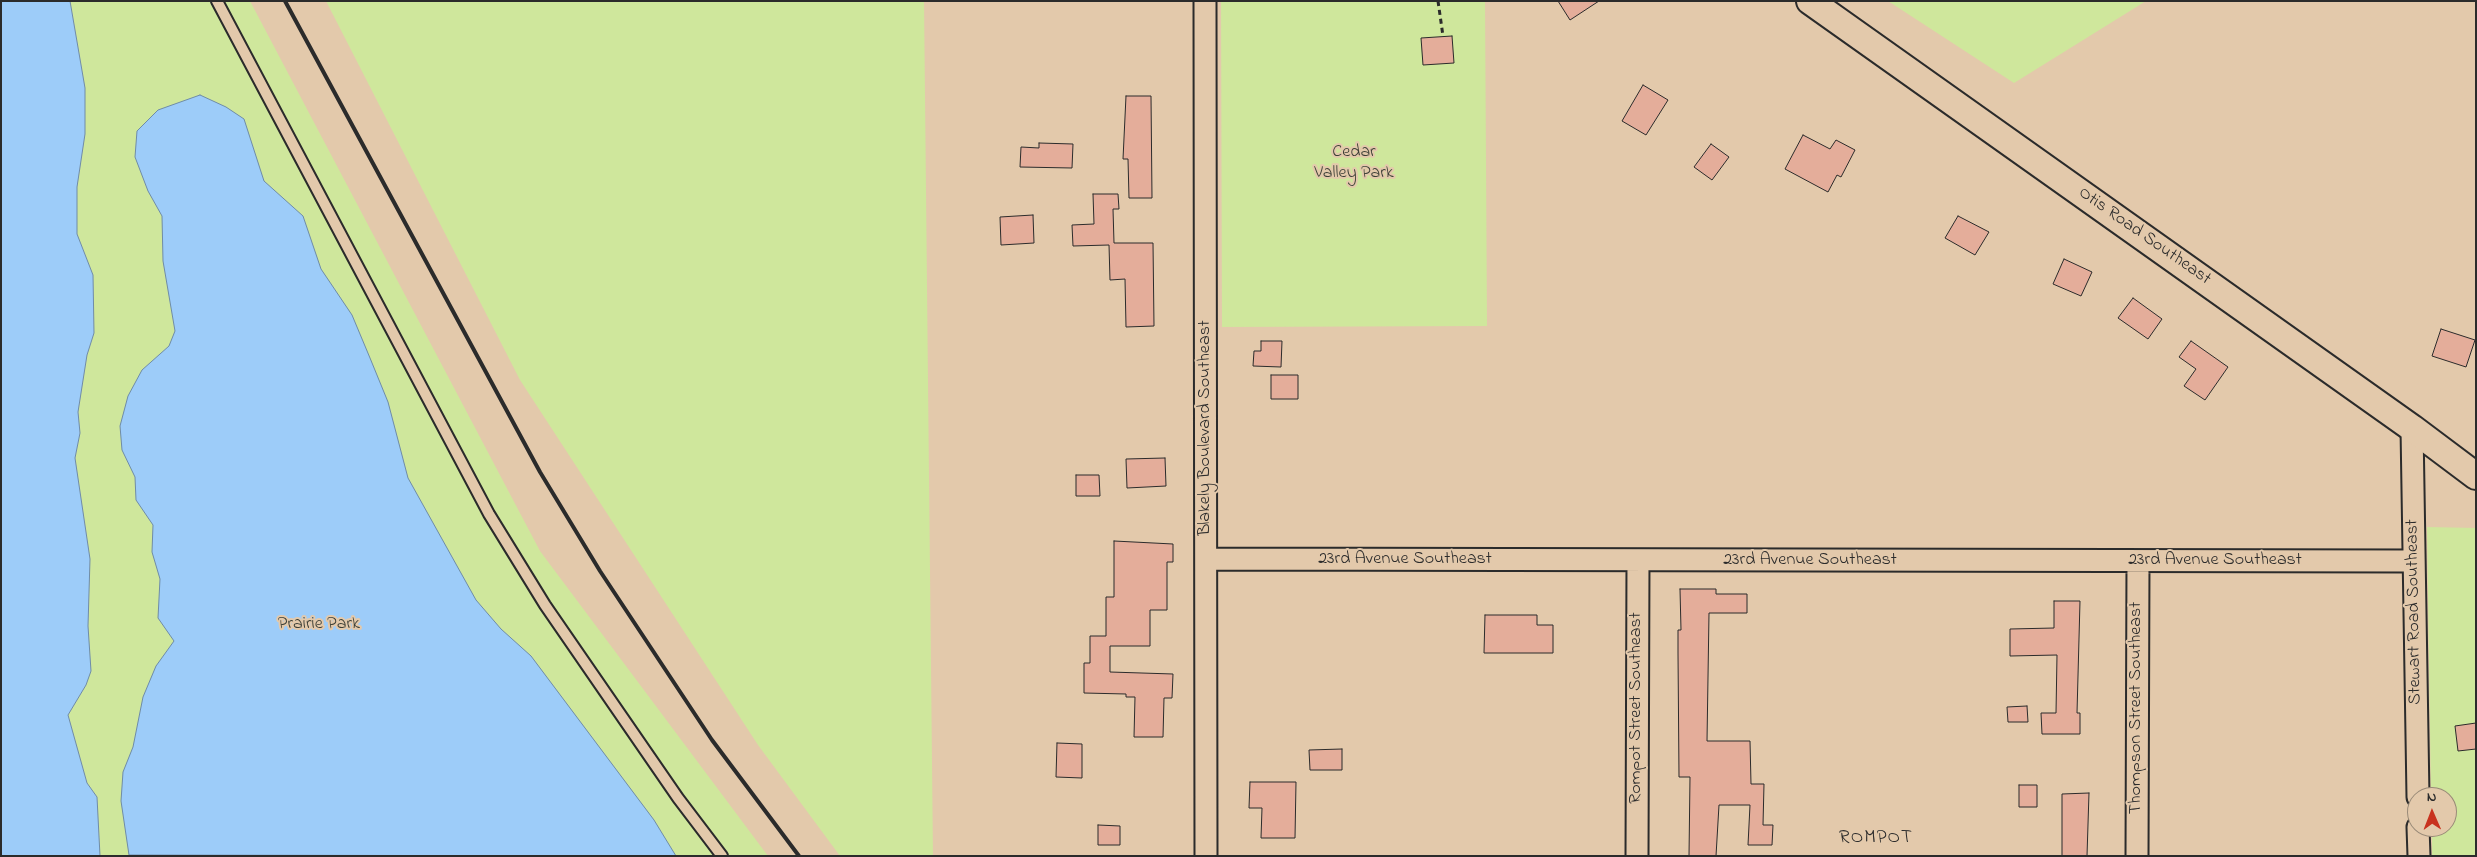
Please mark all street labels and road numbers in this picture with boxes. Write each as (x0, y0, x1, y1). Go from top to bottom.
street label: Otis Road Southeast (2073, 183, 2215, 291)
street label: Blakely Boulevard Southeast (1195, 320, 1217, 536)
street label: Stewart Road Southeast (2403, 519, 2427, 705)
street label: 23rd Avenue Southeast (1318, 549, 1492, 571)
street label: 23rd Avenue Southeast (1723, 550, 1897, 572)
street label: 23rd Avenue Southeast (2128, 550, 2302, 572)
street label: Thompson Street Southeast (2126, 602, 2148, 814)
street label: Rompot Street Southeast (1626, 612, 1648, 804)

